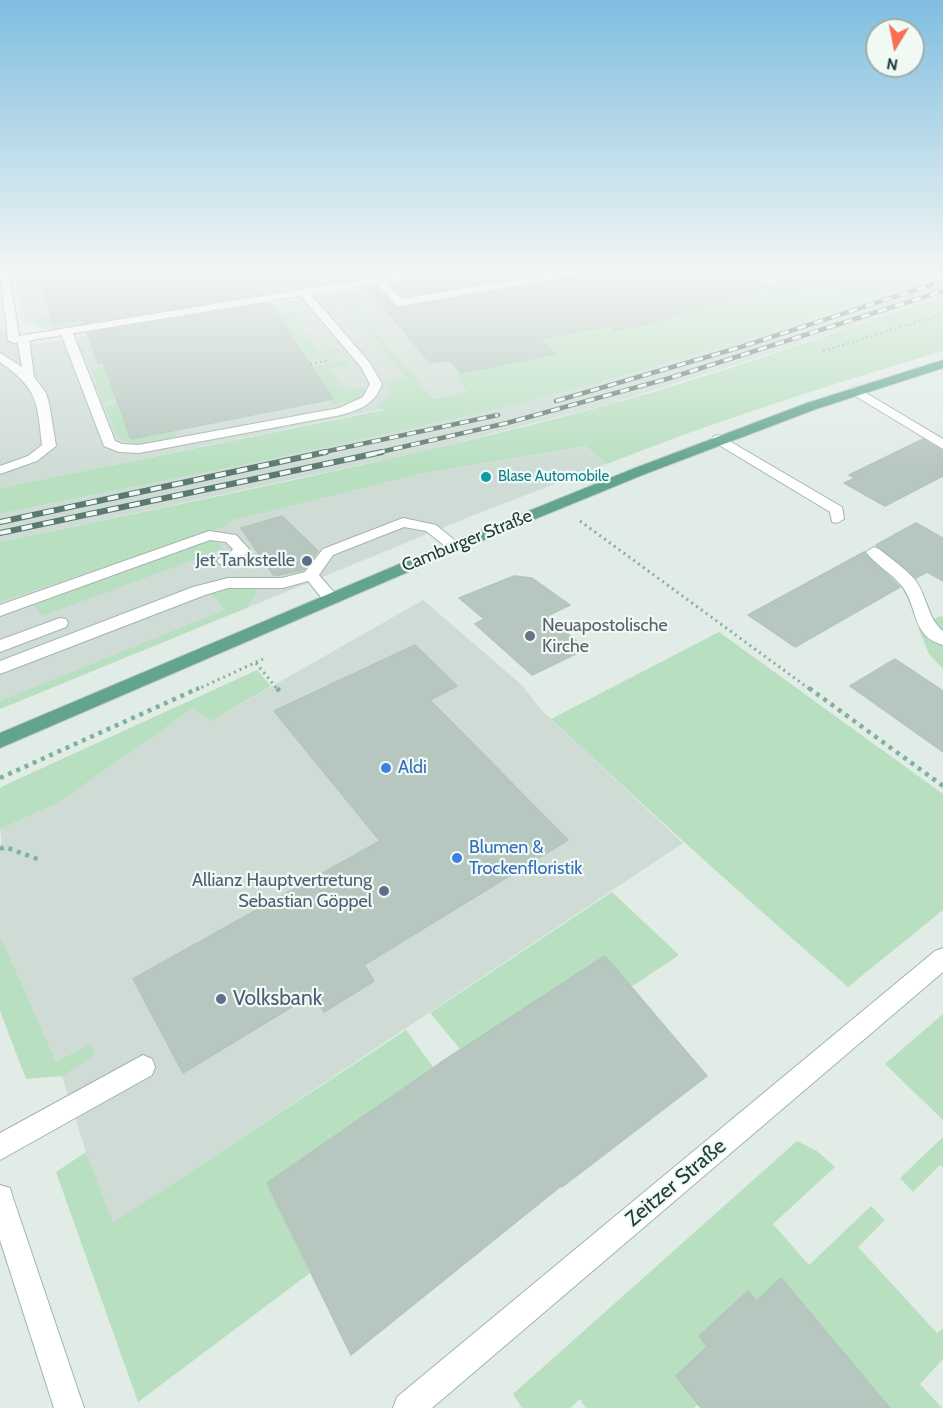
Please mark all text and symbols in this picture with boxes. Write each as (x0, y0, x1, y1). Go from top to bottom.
north arrow (865, 18, 925, 78)
text: N (885, 54, 899, 75)
place label: Blase Automobile (498, 468, 609, 486)
marker: Blase Automobile (479, 470, 493, 484)
street label: Camburger Straße (399, 505, 535, 577)
place label: Jet Tankstelle (196, 550, 295, 572)
marker: Jet Tankstelle (300, 554, 314, 568)
place label: Neuapostolische Kirche (542, 615, 668, 658)
marker: Neuapostolische Kirche (523, 629, 537, 643)
place label: Aldi (398, 757, 427, 779)
marker: Aldi (379, 761, 393, 775)
place label: Blumen & Trockenfloristik (469, 837, 582, 880)
marker: Blumen & Trockenfloristik (450, 851, 464, 865)
place label: Allianz Hauptvertretung Sebastian Göppel (192, 870, 372, 912)
marker: Allianz Hauptvertretung Sebastian Göppel (377, 884, 391, 898)
place label: Volksbank (233, 986, 322, 1012)
marker: Volksbank (214, 992, 228, 1006)
street label: Zeitzer Straße (621, 1134, 731, 1232)

